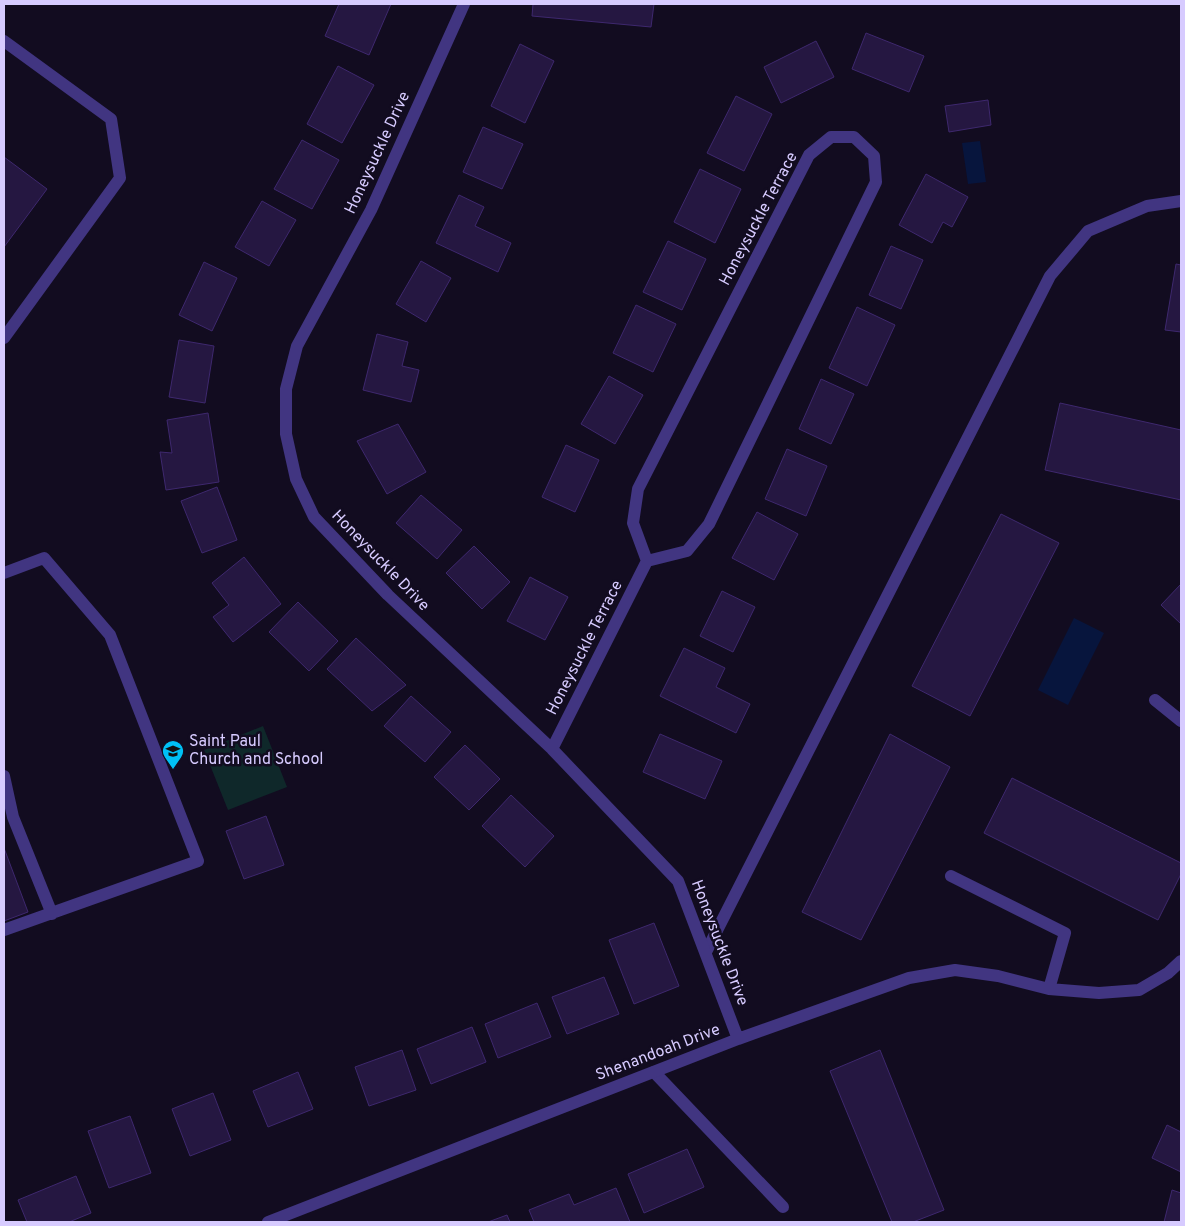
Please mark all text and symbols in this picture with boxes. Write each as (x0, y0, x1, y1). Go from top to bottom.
street label: Honeysuckle Drive (341, 89, 415, 217)
street label: Honeysuckle Terrace (715, 149, 803, 289)
street label: Honeysuckle Drive (327, 506, 433, 616)
street label: Honeysuckle Terrace (542, 577, 628, 719)
place label: Saint Paul Church and School (189, 732, 324, 770)
school or university icon: Saint Paul Church and School (161, 739, 185, 770)
street label: Honeysuckle Drive (686, 877, 752, 1009)
street label: Shenandoah Drive (593, 1020, 723, 1086)

